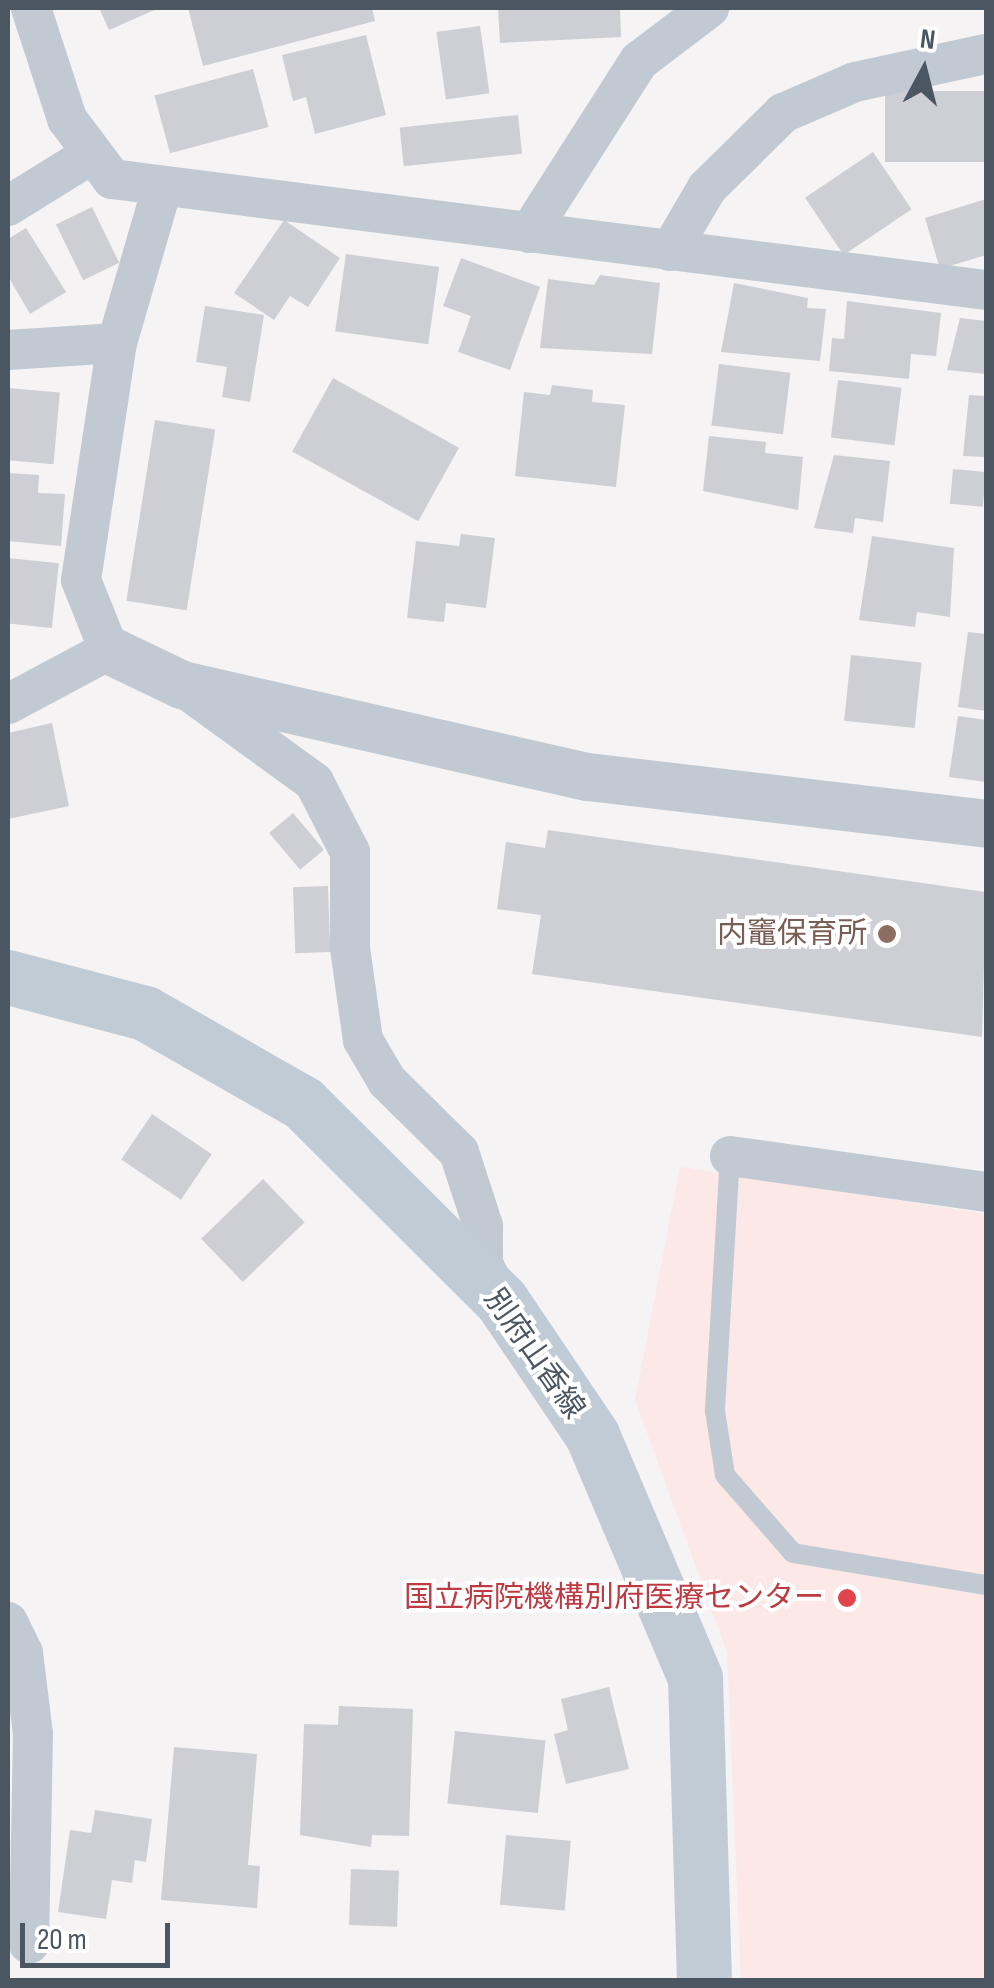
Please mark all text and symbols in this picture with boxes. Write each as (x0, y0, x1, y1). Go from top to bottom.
north arrow (874, 20, 974, 120)
text: N (918, 22, 937, 57)
place label: 内竈保育所 (717, 916, 867, 952)
marker: 内竈保育所 (876, 923, 898, 945)
street label: 別府山香線 (476, 1282, 592, 1426)
place label: 国立病院機構別府医療センター (404, 1580, 824, 1616)
marker: 国立病院機構別府医療センター (834, 1585, 860, 1611)
scale bar (25, 1903, 175, 1965)
text: 20 m (37, 1922, 87, 1958)

